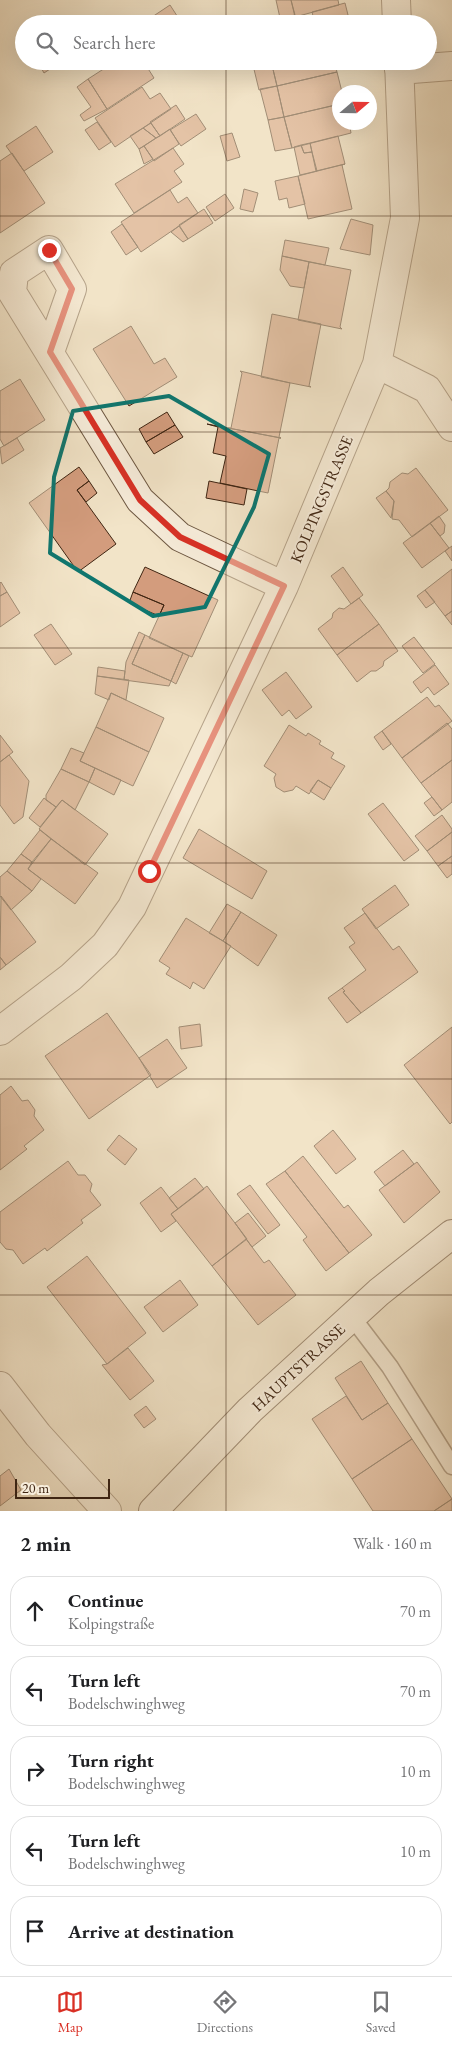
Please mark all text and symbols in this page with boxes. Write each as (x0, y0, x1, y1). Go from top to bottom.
search box (15, 15, 437, 70)
icon: search (33, 29, 61, 57)
text: Search here (73, 30, 155, 55)
north arrow (332, 85, 377, 130)
route end (38, 239, 61, 262)
street label: KOLPINGSTRASSE (285, 432, 358, 566)
route start (138, 860, 161, 883)
street label: HAUPTSTRASSE (247, 1319, 350, 1416)
scale bar (15, 1476, 110, 1499)
text: 20 m (22, 1479, 49, 1497)
text: 2 min (20, 1530, 71, 1557)
text: Walk · 160 m (353, 1533, 432, 1554)
text: Continue (68, 1588, 143, 1613)
icon: ahead (21, 1597, 49, 1625)
text: 70 m (400, 1601, 431, 1622)
text: Kolpingstraße (68, 1613, 154, 1634)
text: Turn left (68, 1668, 140, 1693)
icon: left (21, 1677, 49, 1705)
text: 70 m (400, 1681, 431, 1702)
text: Bodelschwinghweg (68, 1693, 185, 1714)
text: Turn right (68, 1748, 154, 1773)
icon: right (21, 1757, 49, 1785)
text: 10 m (400, 1761, 431, 1782)
text: Bodelschwinghweg (68, 1773, 185, 1794)
text: Turn left (68, 1828, 140, 1853)
icon: left (21, 1837, 49, 1865)
text: 10 m (400, 1841, 431, 1862)
text: Bodelschwinghweg (68, 1853, 185, 1874)
icon: arrive (21, 1917, 49, 1945)
text: Arrive at destination (68, 1919, 234, 1944)
tab: Map (56, 1988, 84, 2036)
tab: Directions (197, 1988, 253, 2036)
tab: Saved (366, 1988, 396, 2036)

